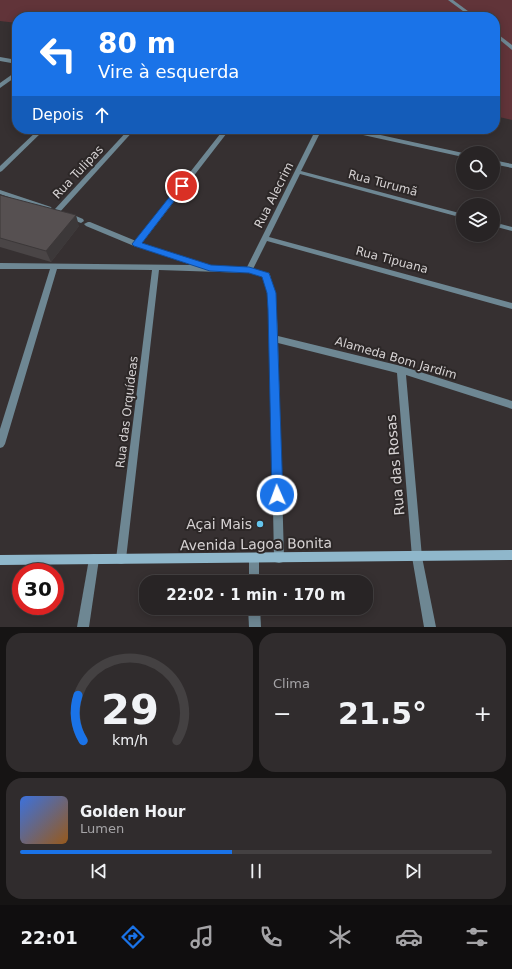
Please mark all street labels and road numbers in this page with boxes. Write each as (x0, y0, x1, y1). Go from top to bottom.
street label: Rua Tulipas (50, 143, 106, 201)
street label: Rua Alecrim (251, 160, 297, 230)
street label: Rua Turumã (347, 167, 419, 199)
street label: Rua Tipuana (354, 244, 430, 276)
street label: Alameda Bom Jardim (333, 334, 459, 382)
street label: Rua das Orquídeas (113, 355, 141, 469)
street label: Rua das Rosas (383, 414, 407, 516)
street label: Avenida Lagoa Bonita (180, 535, 332, 553)

